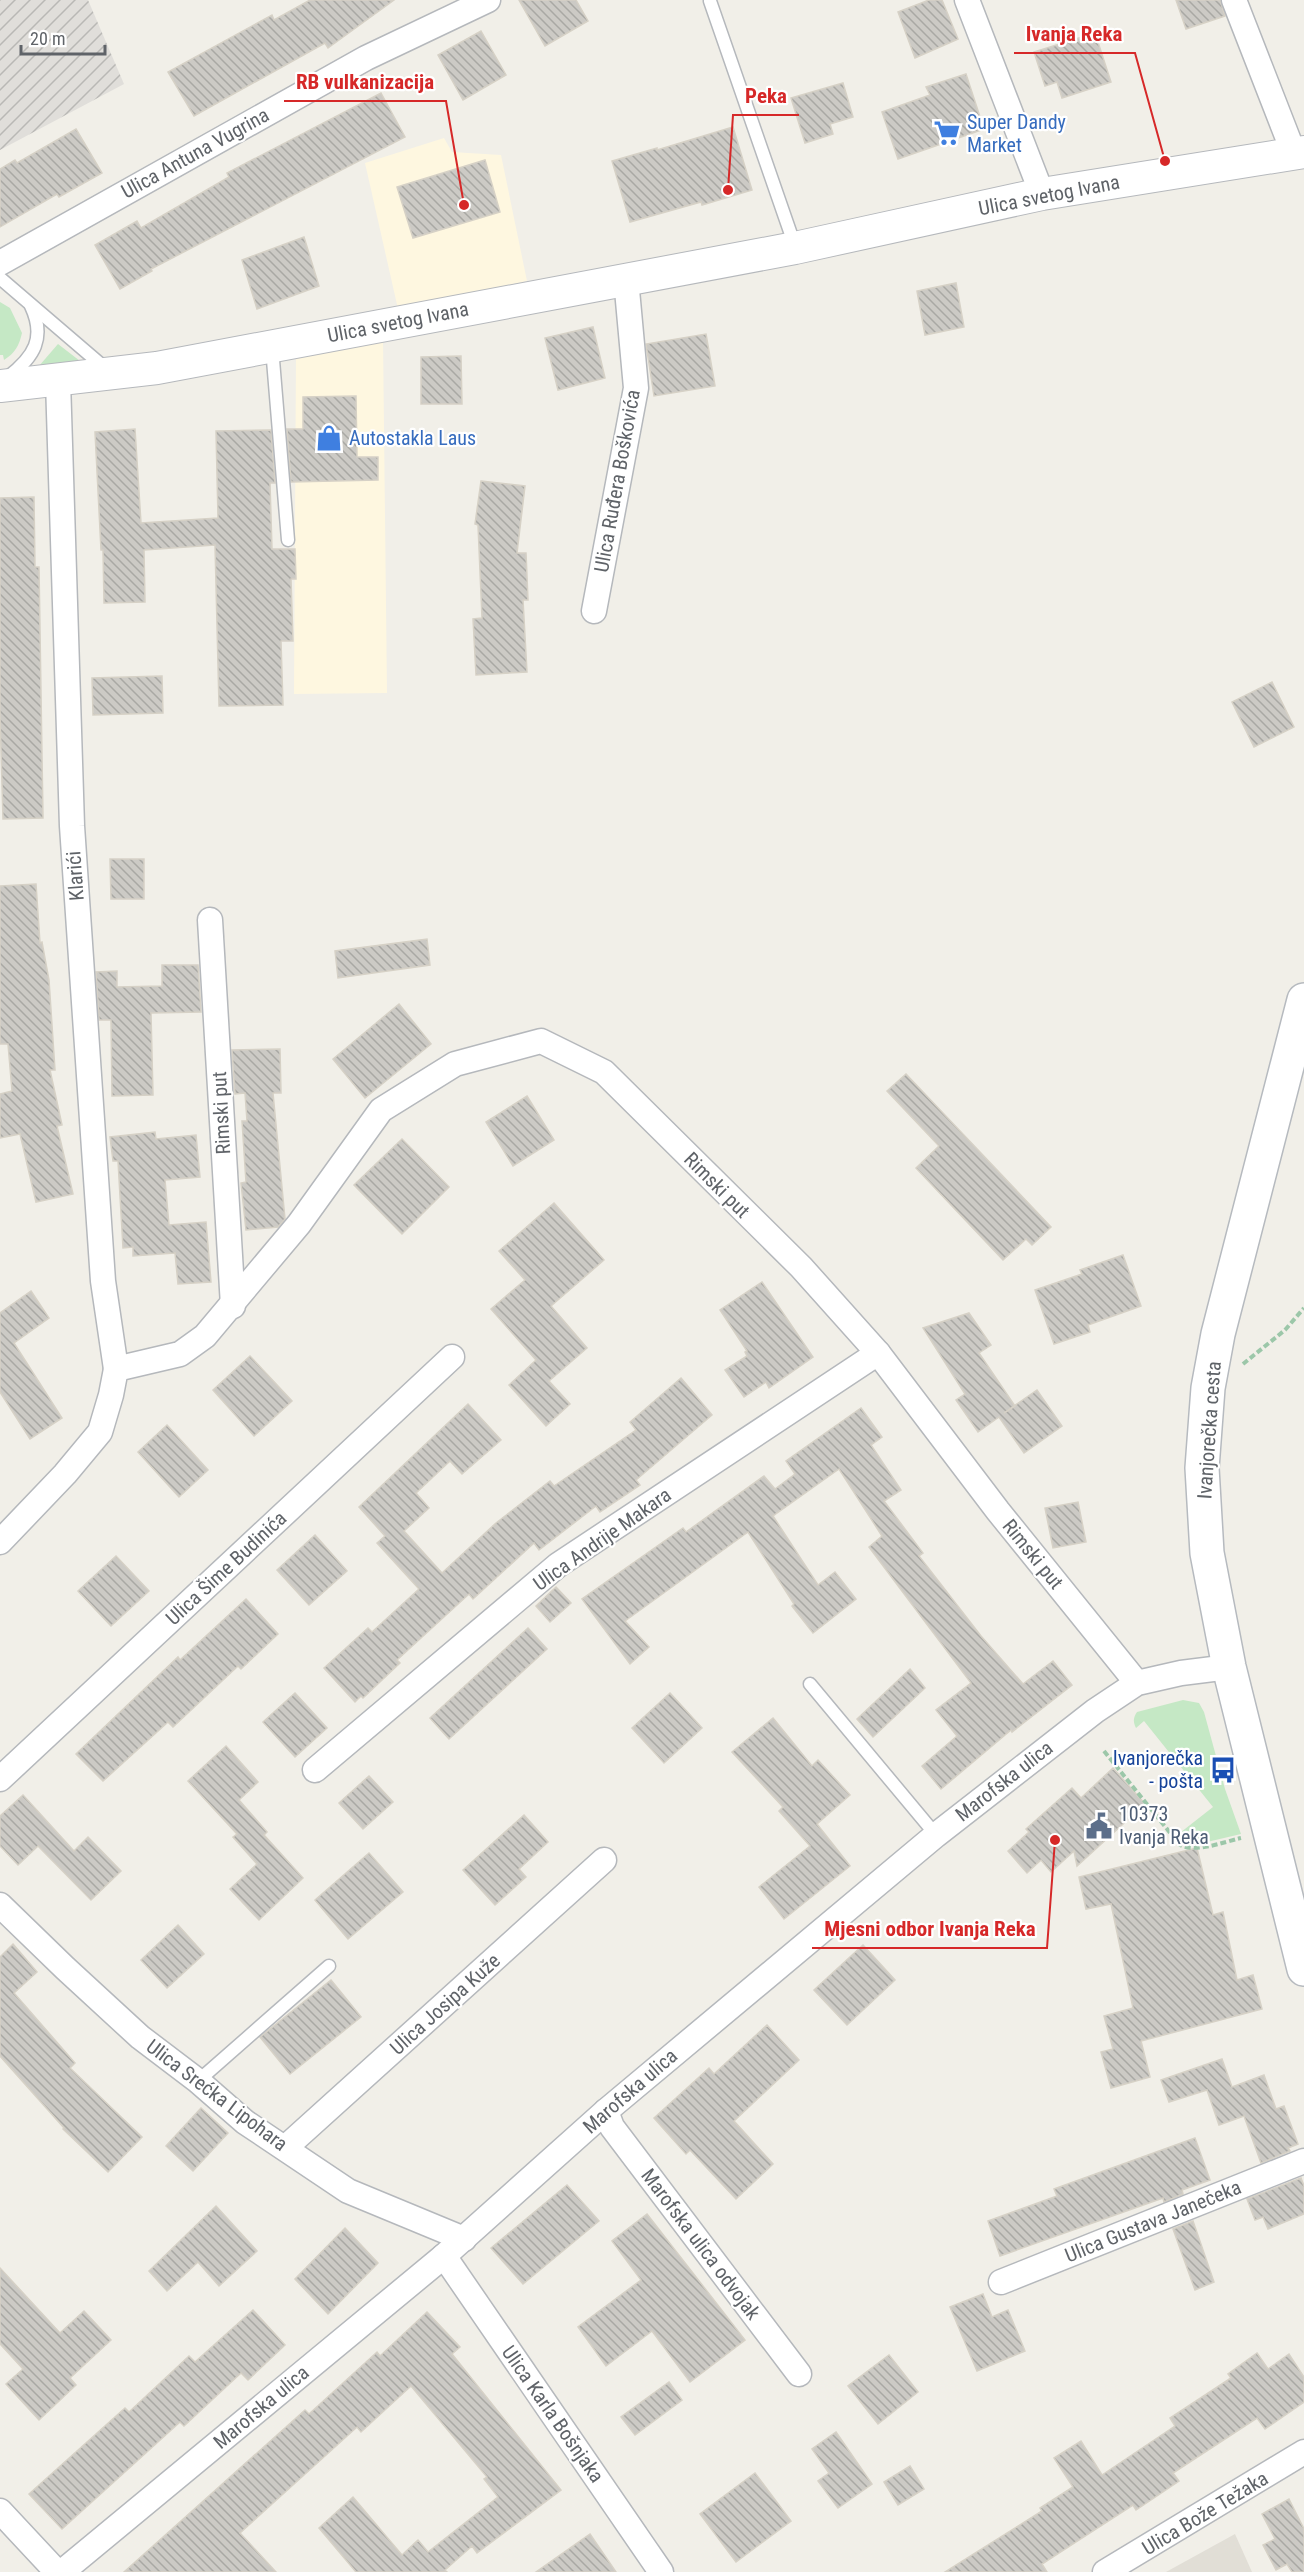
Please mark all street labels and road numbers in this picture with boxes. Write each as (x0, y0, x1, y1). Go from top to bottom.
street label: Ulica Antuna Vugrina (117, 103, 273, 203)
street label: Ulica svetog Ivana (976, 170, 1122, 220)
street label: Ulica svetog Ivana (325, 297, 471, 347)
street label: Ulica Ruđera Boškovića (589, 388, 645, 574)
street label: Klarići (61, 850, 89, 902)
street label: Rimski put (207, 1071, 235, 1155)
street label: Rimski put (679, 1147, 755, 1223)
street label: Ivanjorečka cesta (1192, 1360, 1226, 1500)
street label: Ulica Andrije Makara (528, 1483, 676, 1595)
street label: Ulica Šime Budinića (161, 1506, 291, 1630)
street label: Rimski put (998, 1514, 1069, 1594)
street label: Marofska ulica (951, 1736, 1057, 1826)
street label: Ulica Josipa Kuže (385, 1948, 505, 2060)
street label: Ulica Srećka Lipohara (142, 2034, 292, 2156)
street label: Marofska ulica (578, 2044, 682, 2138)
street label: Marofska ulica odvojak (636, 2164, 766, 2324)
street label: Ulica Gustava Janečeka (1061, 2175, 1245, 2267)
street label: Ulica Karla Bošnjaka (497, 2341, 609, 2487)
street label: Marofska ulica (208, 2360, 314, 2454)
street label: Ulica Bože Težaka (1138, 2466, 1272, 2560)

